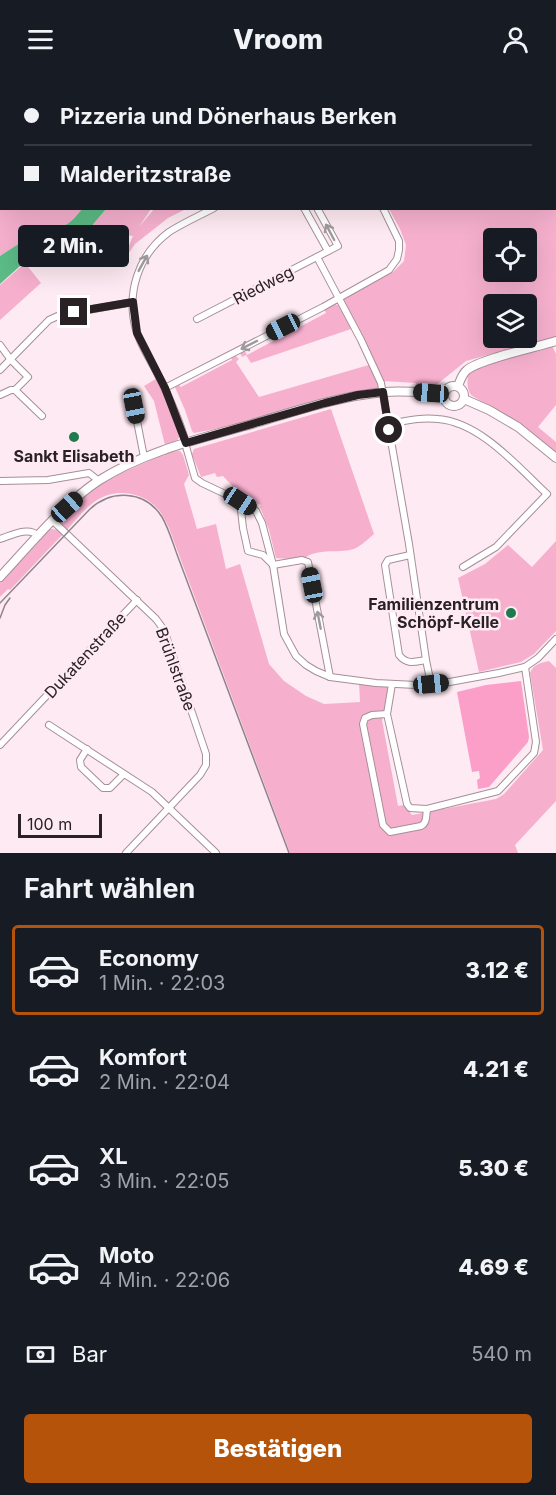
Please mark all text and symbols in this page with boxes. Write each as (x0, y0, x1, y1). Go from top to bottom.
icon: menu (24, 23, 57, 56)
text: Vroom (233, 23, 323, 56)
icon: person (499, 23, 532, 56)
text: Pizzeria und Dönerhaus Berken (60, 103, 397, 129)
text: Malderitzstraße (60, 161, 231, 187)
one-way arrow (324, 224, 335, 242)
callout: 2 Min. (19, 225, 130, 267)
map controls (483, 228, 537, 348)
button: locate (483, 228, 537, 282)
text: 2 Min. (43, 234, 104, 258)
one-way arrow (137, 255, 149, 272)
street label: Riedweg (229, 261, 297, 309)
button: layers (483, 294, 537, 348)
route end (60, 298, 87, 325)
car (263, 311, 303, 343)
one-way arrow (241, 339, 258, 351)
car (412, 383, 450, 403)
car (122, 387, 146, 425)
route start (375, 416, 402, 443)
marker: Sankt Elisabeth (67, 430, 81, 444)
place label: Sankt Elisabeth (14, 446, 134, 466)
car (220, 484, 260, 518)
car (48, 488, 86, 526)
car (300, 566, 324, 604)
place label: Familienzentrum Schöpf-Kelle (368, 594, 499, 632)
marker: Familienzentrum Schöpf-Kelle (504, 606, 518, 620)
street label: Dukatenstraße (40, 608, 130, 702)
one-way arrow (313, 611, 324, 630)
street label: Brühlstraße (152, 625, 200, 713)
car (412, 673, 450, 695)
scale bar (18, 811, 102, 838)
text: 100 m (27, 814, 72, 834)
text: Fahrt wählen (24, 872, 195, 905)
icon: car (27, 943, 81, 997)
text: Economy (99, 945, 199, 971)
text: 3.12 € (465, 957, 529, 983)
text: 1 Min. · 22:03 (99, 971, 225, 995)
icon: car (27, 1042, 81, 1096)
text: Komfort (99, 1044, 187, 1070)
text: 4.21 € (463, 1056, 529, 1082)
text: 2 Min. · 22:04 (99, 1070, 230, 1094)
icon: car (27, 1141, 81, 1195)
text: XL (99, 1143, 128, 1169)
text: 5.30 € (458, 1155, 529, 1181)
text: 3 Min. · 22:05 (99, 1169, 229, 1193)
icon: car (27, 1240, 81, 1294)
text: Moto (99, 1242, 154, 1268)
text: 4.69 € (458, 1254, 529, 1280)
text: 4 Min. · 22:06 (99, 1268, 230, 1292)
icon: cash (24, 1338, 57, 1371)
text: Bar (72, 1341, 107, 1367)
text: 540 m (471, 1342, 532, 1366)
button: Bestätigen (24, 1414, 532, 1483)

